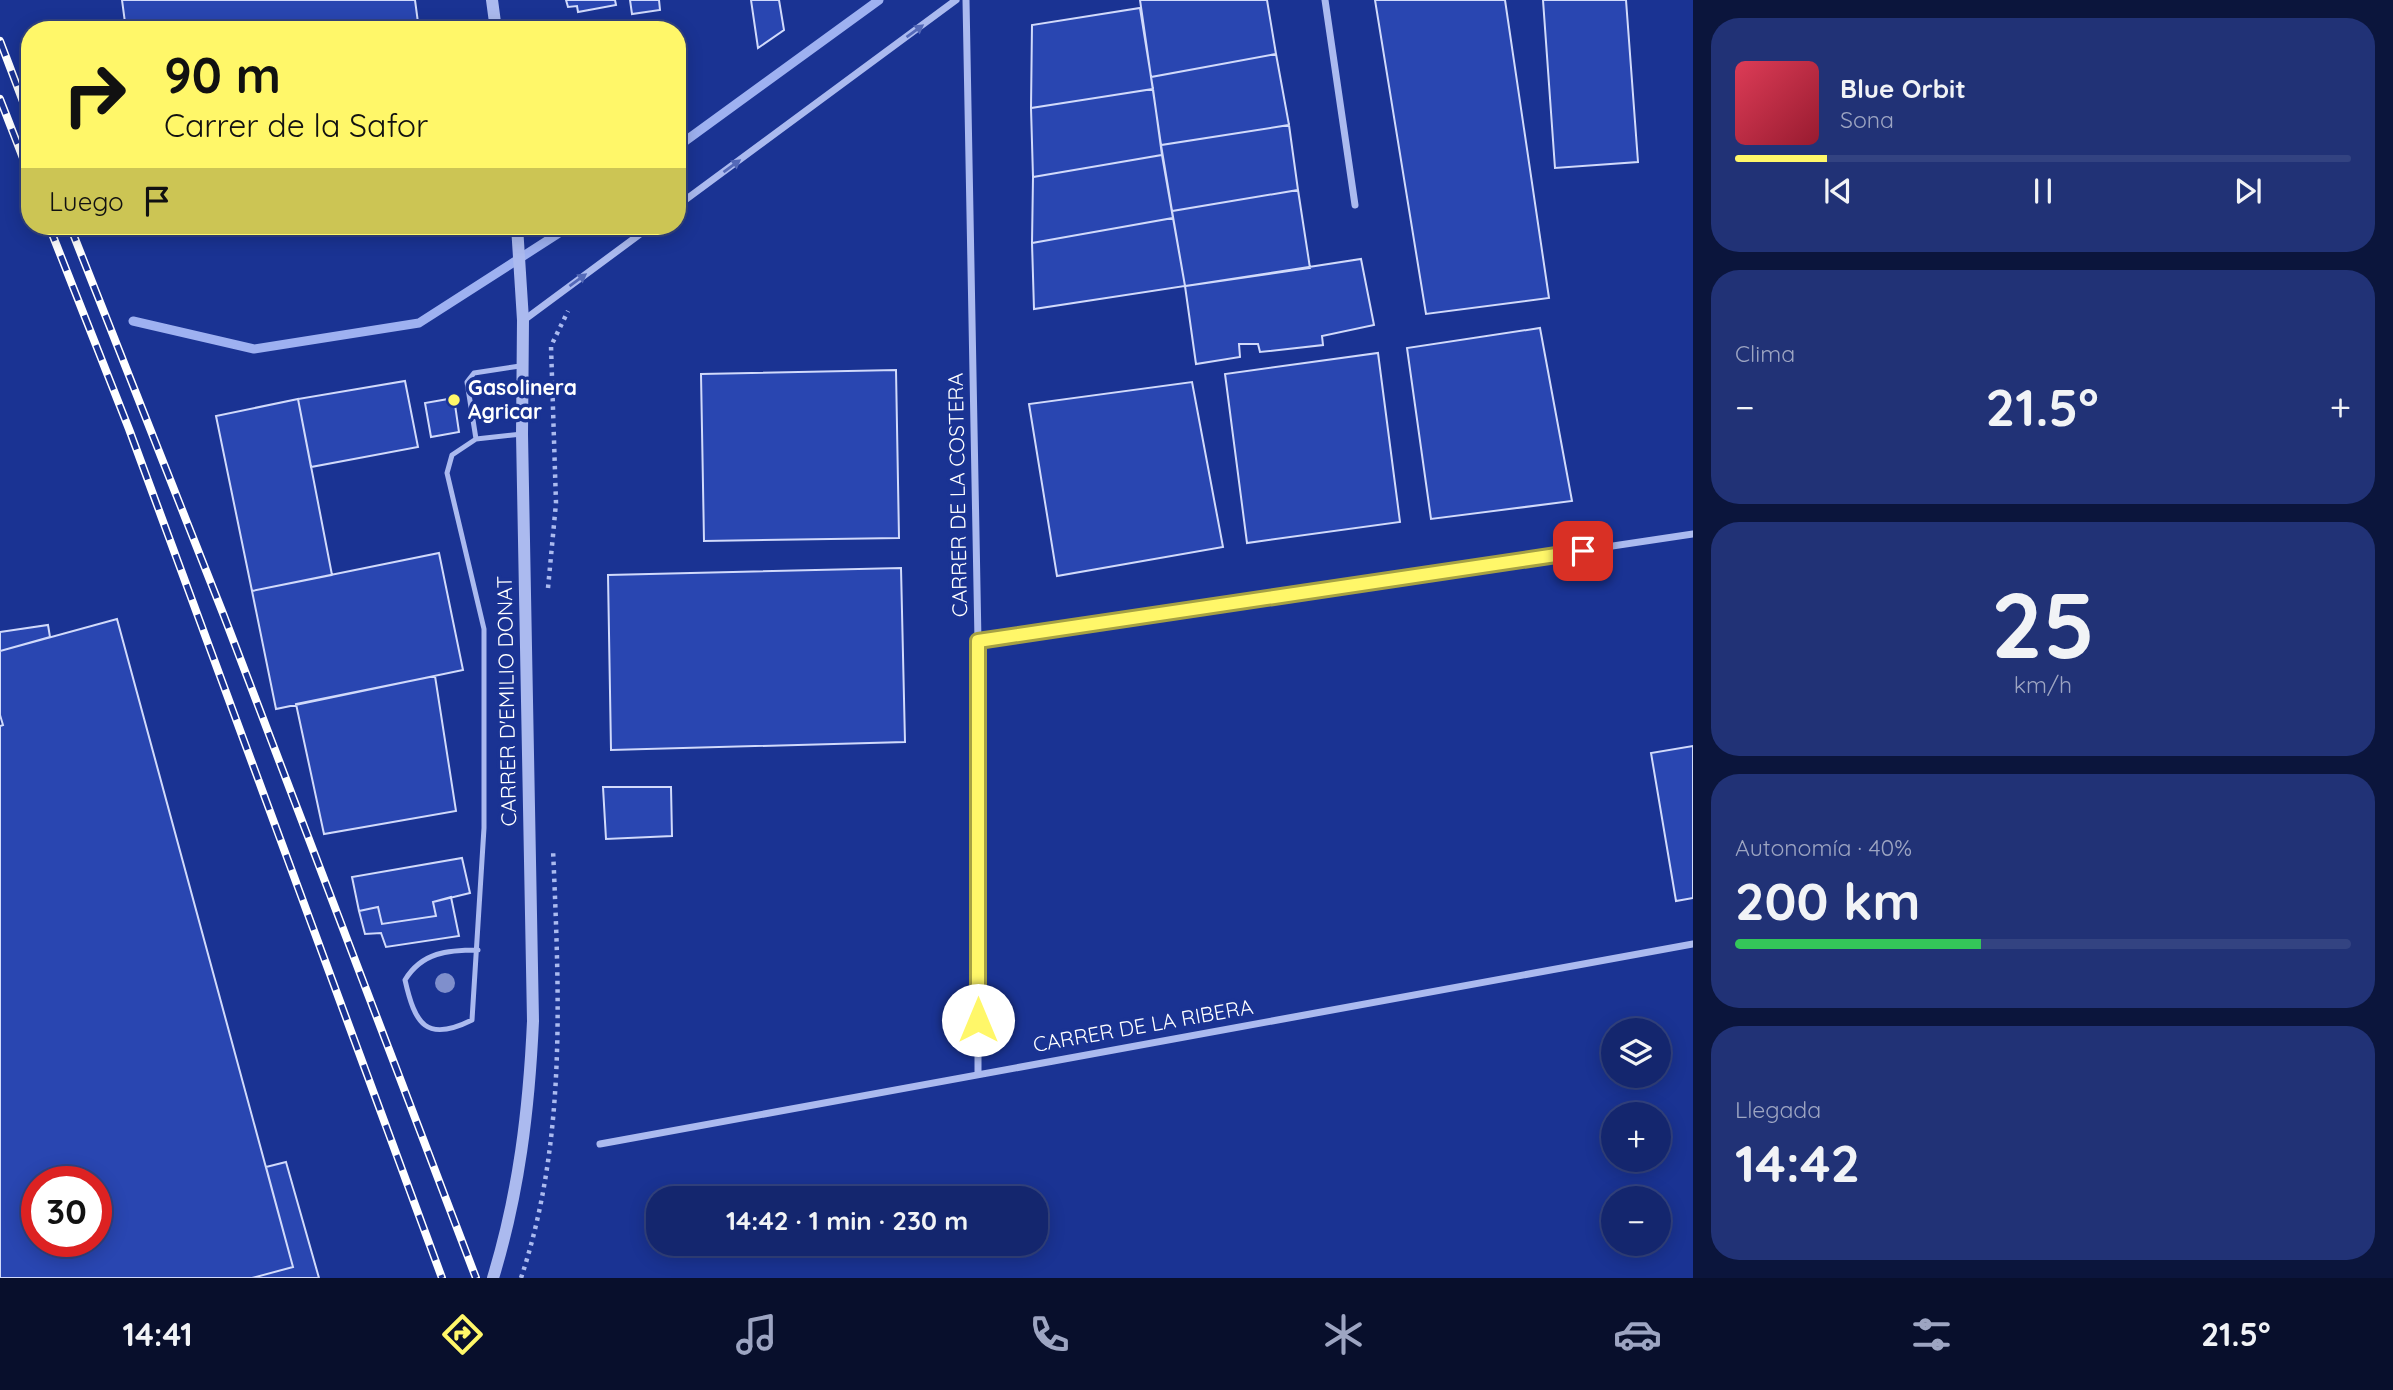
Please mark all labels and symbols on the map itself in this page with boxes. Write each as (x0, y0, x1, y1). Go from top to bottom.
one-way arrow (906, 24, 924, 38)
one-way arrow (723, 159, 741, 173)
one-way arrow (569, 273, 587, 287)
street label: CARRER DE LA COSTERA (942, 373, 972, 617)
place label: Gasolinera Agricar (468, 374, 577, 424)
marker: Gasolinera Agricar (446, 392, 462, 408)
pin (1553, 521, 1613, 581)
street label: CARRER D'EMILIO DONAT (491, 575, 521, 827)
position arrow (941, 983, 1015, 1057)
street label: CARRER DE LA RIBERA (1031, 993, 1255, 1057)
speed limit sign: 30 (21, 1166, 112, 1257)

